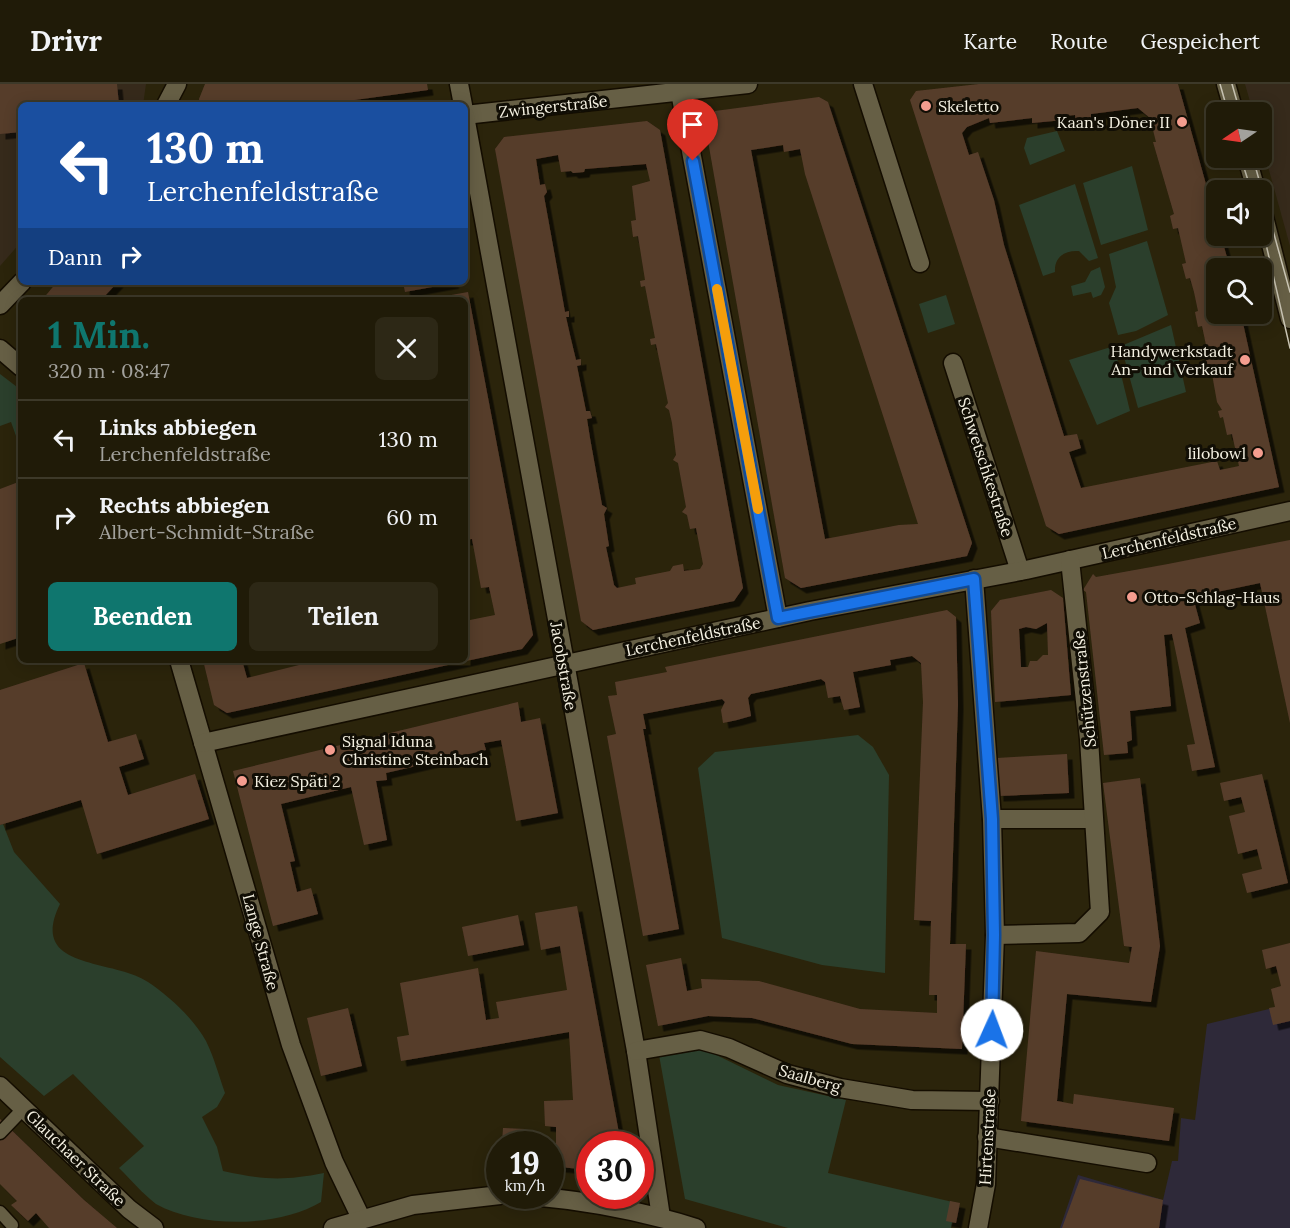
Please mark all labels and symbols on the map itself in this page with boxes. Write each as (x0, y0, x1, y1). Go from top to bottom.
street label: Zwingerstraße (498, 90, 609, 122)
place label: Skeletto (938, 96, 999, 116)
pin (667, 99, 718, 161)
marker: Skeletto (919, 99, 933, 113)
north arrow (1206, 102, 1272, 168)
place label: Kaan's Döner II (1057, 112, 1170, 132)
marker: Kaan's Döner II (1175, 115, 1189, 129)
place label: Handywerkstadt An- und Verkauf (1110, 341, 1235, 379)
marker: Handywerkstadt An- und Verkauf (1238, 353, 1252, 367)
street label: Schwetschkestraße (954, 395, 1018, 540)
place label: lilobowl (1188, 443, 1246, 463)
marker: lilobowl (1251, 446, 1265, 460)
street label: Lerchenfeldstraße (1100, 513, 1238, 563)
place label: Otto-Schlag-Haus (1144, 587, 1280, 607)
marker: Otto-Schlag-Haus (1125, 590, 1139, 604)
street label: Lerchenfeldstraße (624, 612, 763, 660)
street label: Jacobstraße (546, 619, 582, 712)
street label: Schützenstraße (1068, 629, 1100, 749)
place label: Signal Iduna Christine Steinbach (342, 731, 489, 769)
marker: Signal Iduna Christine Steinbach (323, 743, 337, 757)
place label: Kiez Späti 2 (254, 771, 341, 791)
marker: Kiez Späti 2 (235, 774, 249, 788)
street label: Lange Straße (239, 892, 284, 993)
position arrow (960, 998, 1024, 1062)
street label: Saalberg (777, 1060, 844, 1097)
street label: Hirtenstraße (974, 1088, 1000, 1186)
street label: Glauchaer Straße (22, 1106, 130, 1211)
speed limit sign: 30 (576, 1131, 654, 1209)

